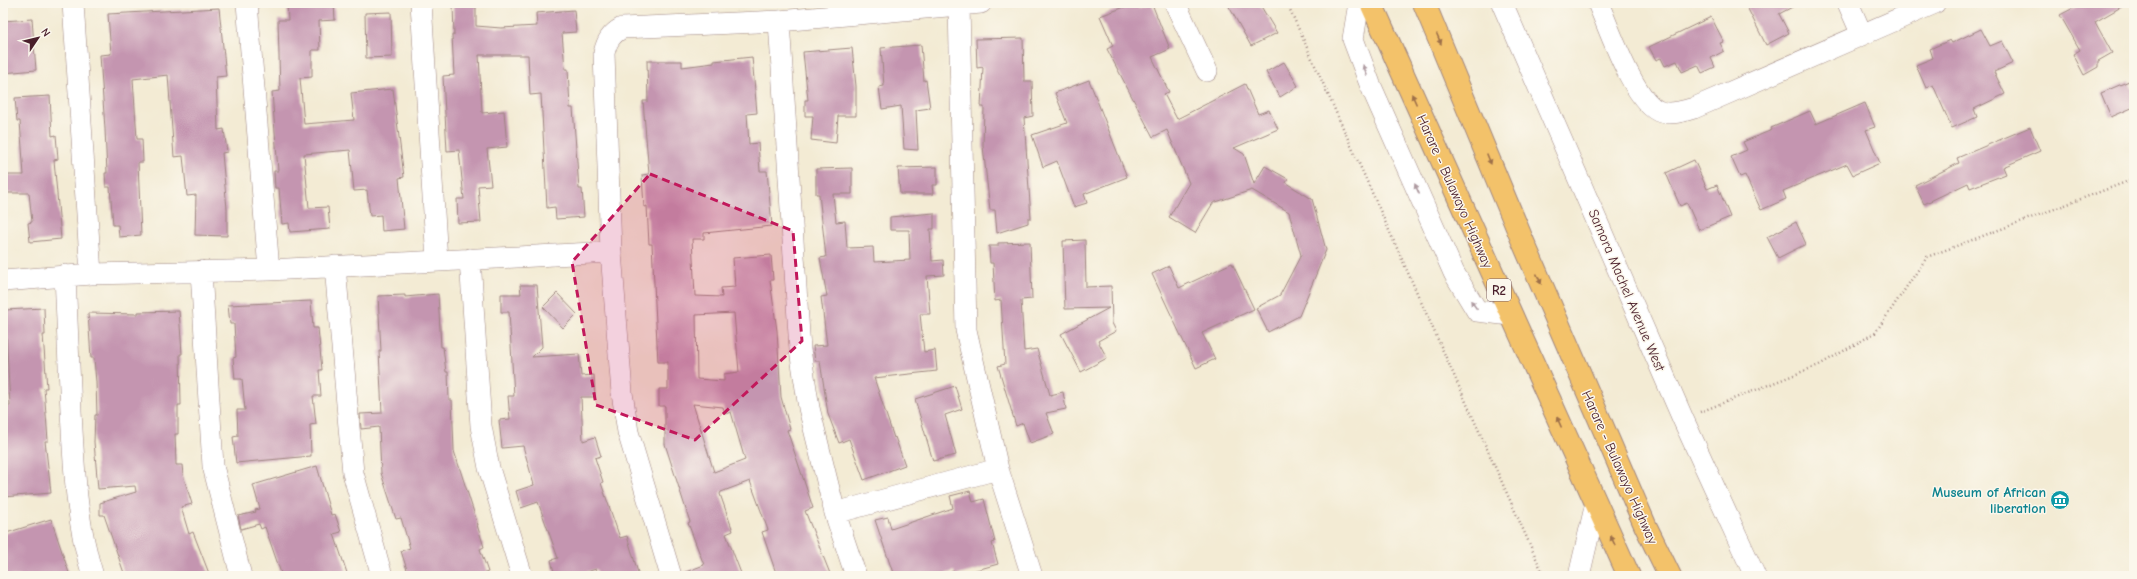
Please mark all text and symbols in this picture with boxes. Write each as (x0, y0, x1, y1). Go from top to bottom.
north arrow (18, 18, 58, 58)
text: N (38, 26, 53, 39)
one-way arrow (1437, 33, 1443, 45)
one-way arrow (1361, 64, 1367, 76)
one-way arrow (1411, 94, 1417, 105)
street label: Harare - Bulawayo Highway (1413, 112, 1496, 271)
one-way arrow (1486, 154, 1492, 166)
one-way arrow (1414, 184, 1420, 195)
street label: Samora Machel Avenue West (1585, 207, 1669, 375)
one-way arrow (1536, 273, 1542, 285)
road number: R2 (1487, 279, 1511, 301)
one-way arrow (1470, 300, 1478, 311)
street label: Harare - Bulawayo Highway (1578, 388, 1661, 547)
one-way arrow (1556, 417, 1562, 428)
place label: Museum of African liberation (1932, 484, 2046, 517)
museum icon: Museum of African liberation (2049, 489, 2071, 511)
one-way arrow (1610, 535, 1616, 546)

